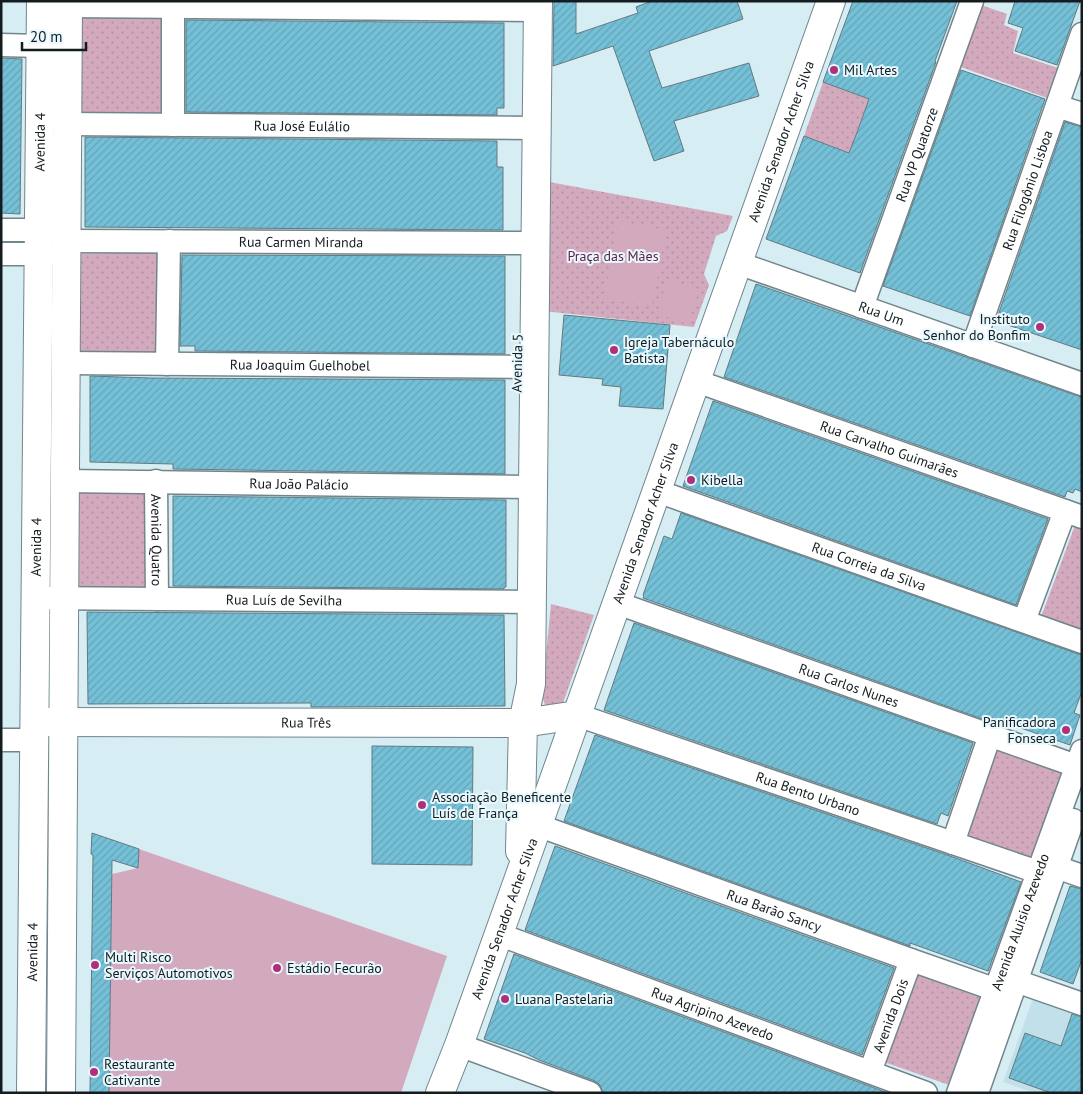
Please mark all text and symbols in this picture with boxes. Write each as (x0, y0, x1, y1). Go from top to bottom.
scale bar (22, 20, 86, 52)
text: 20 m (30, 27, 63, 46)
street label: Avenida Senador Acher Silva (744, 58, 818, 224)
place label: Mil Artes (844, 61, 897, 79)
marker: Mil Artes (828, 64, 840, 76)
street label: Rua VP Quatorze (892, 105, 942, 204)
street label: Avenida 4 (30, 112, 49, 172)
street label: Rua José Eulálio (254, 117, 350, 135)
street label: Rua Filogônio Lisboa (998, 128, 1057, 253)
street label: Rua Carmen Miranda (239, 233, 363, 251)
park label: Praça das Mães (567, 247, 659, 265)
street label: Rua Um (856, 297, 907, 330)
place label: Instituto Senhor do Bonfim (923, 310, 1030, 344)
marker: Instituto Senhor do Bonfim (1034, 321, 1046, 333)
place label: Igreja Tabernáculo Batista (624, 333, 734, 367)
street label: Avenida 5 (507, 334, 527, 392)
marker: Igreja Tabernáculo Batista (608, 344, 620, 356)
street label: Rua Joaquim Guelhobel (230, 355, 370, 375)
street label: Rua Carvalho Guimarães (818, 416, 961, 482)
street label: Avenida Senador Acher Silva (608, 440, 682, 606)
place label: Kibella (701, 471, 743, 489)
street label: Rua João Palácio (249, 474, 349, 494)
marker: Kibella (685, 474, 697, 486)
street label: Avenida Quatro (147, 494, 166, 586)
street label: Avenida 4 (27, 517, 45, 576)
street label: Rua Correia da Silva (810, 538, 929, 595)
street label: Rua Luís de Sevilha (226, 591, 342, 609)
street label: Rua Carlos Nunes (796, 659, 901, 711)
street label: Rua Três (281, 713, 331, 732)
place label: Panificadora Fonseca (983, 713, 1056, 747)
marker: Panificadora Fonseca (1060, 724, 1072, 736)
street label: Rua Bento Urbano (754, 768, 862, 820)
place label: Associação Beneficente Luís de França (432, 788, 571, 822)
marker: Associação Beneficente Luís de França (416, 799, 428, 811)
street label: Avenida Senador Acher Silva (467, 835, 542, 1002)
street label: Avenida Aluisio Azevedo (987, 851, 1053, 993)
street label: Rua Barão Sancy (724, 885, 824, 936)
street label: Avenida 4 (23, 922, 42, 981)
place label: Multi Risco Serviços Automotivos (105, 948, 233, 982)
marker: Multi Risco Serviços Automotivos (89, 959, 101, 971)
place label: Estádio Fecurão (287, 959, 382, 977)
marker: Estádio Fecurão (271, 962, 283, 974)
street label: Avenida Dois (869, 976, 912, 1055)
street label: Rua Agripino Azevedo (649, 983, 776, 1045)
place label: Luana Pastelaria (515, 990, 613, 1008)
marker: Luana Pastelaria (499, 993, 511, 1005)
place label: Restaurante Cativante (104, 1055, 175, 1089)
marker: Restaurante Cativante (88, 1066, 100, 1078)

